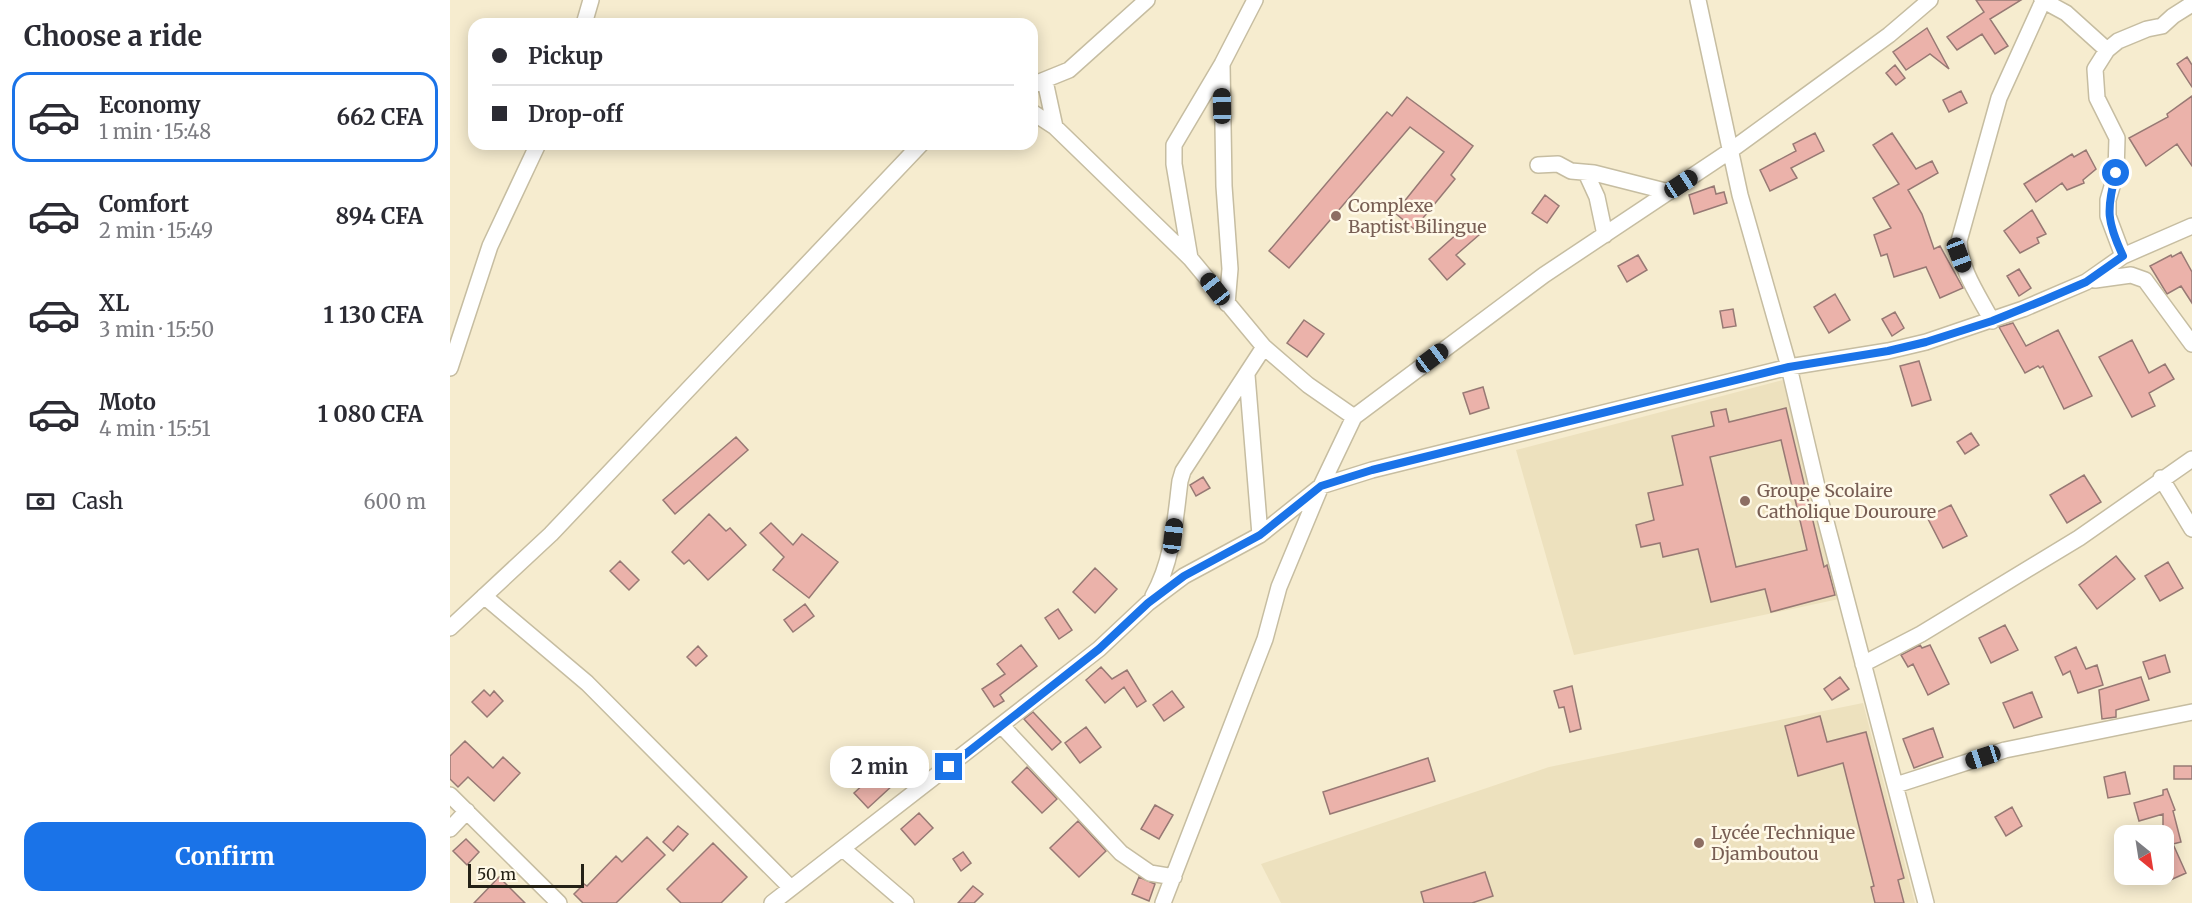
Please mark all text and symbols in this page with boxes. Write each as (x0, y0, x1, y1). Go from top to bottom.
text: Choose a ride (24, 19, 202, 53)
text: Pickup (528, 42, 603, 70)
car (1213, 88, 1231, 124)
icon: car (27, 90, 81, 144)
text: Economy (99, 91, 200, 119)
text: Drop-off (528, 100, 623, 128)
text: 662 CFA (337, 103, 423, 131)
text: 1 min · 15:48 (99, 119, 211, 144)
route start (2102, 159, 2129, 186)
car (1661, 167, 1701, 201)
icon: car (27, 189, 81, 243)
text: Comfort (99, 190, 189, 218)
place label: Complexe Baptist Bilingue (1348, 194, 1487, 238)
text: 894 CFA (336, 202, 423, 230)
marker: Complexe Baptist Bilingue (1329, 209, 1343, 223)
text: 2 min · 15:49 (99, 218, 213, 243)
car (1944, 235, 1974, 275)
car (1197, 269, 1233, 309)
icon: car (27, 288, 81, 342)
text: XL (99, 289, 129, 317)
text: 1 130 CFA (324, 301, 423, 329)
text: 3 min · 15:50 (99, 317, 214, 342)
car (1412, 340, 1452, 376)
icon: car (27, 387, 81, 441)
text: Moto (99, 388, 156, 416)
text: 1 080 CFA (318, 400, 423, 428)
text: 4 min · 15:51 (99, 416, 211, 441)
place label: Groupe Scolaire Catholique Douroure (1757, 479, 1936, 523)
icon: cash (24, 485, 57, 518)
text: Cash (72, 487, 123, 515)
text: 600 m (363, 489, 426, 514)
marker: Groupe Scolaire Catholique Douroure (1738, 494, 1752, 508)
car (1162, 517, 1184, 555)
car (1963, 743, 2003, 771)
callout: 2 min (829, 746, 928, 788)
route end (935, 753, 962, 780)
text: 2 min (851, 754, 908, 779)
place label: Lycée Technique Djamboutou (1711, 821, 1855, 865)
button: Confirm (24, 822, 426, 891)
north arrow (2114, 825, 2174, 885)
map controls (2114, 825, 2174, 885)
marker: Lycée Technique Djamboutou (1692, 836, 1706, 850)
scale bar (468, 861, 584, 888)
text: 50 m (477, 864, 516, 884)

